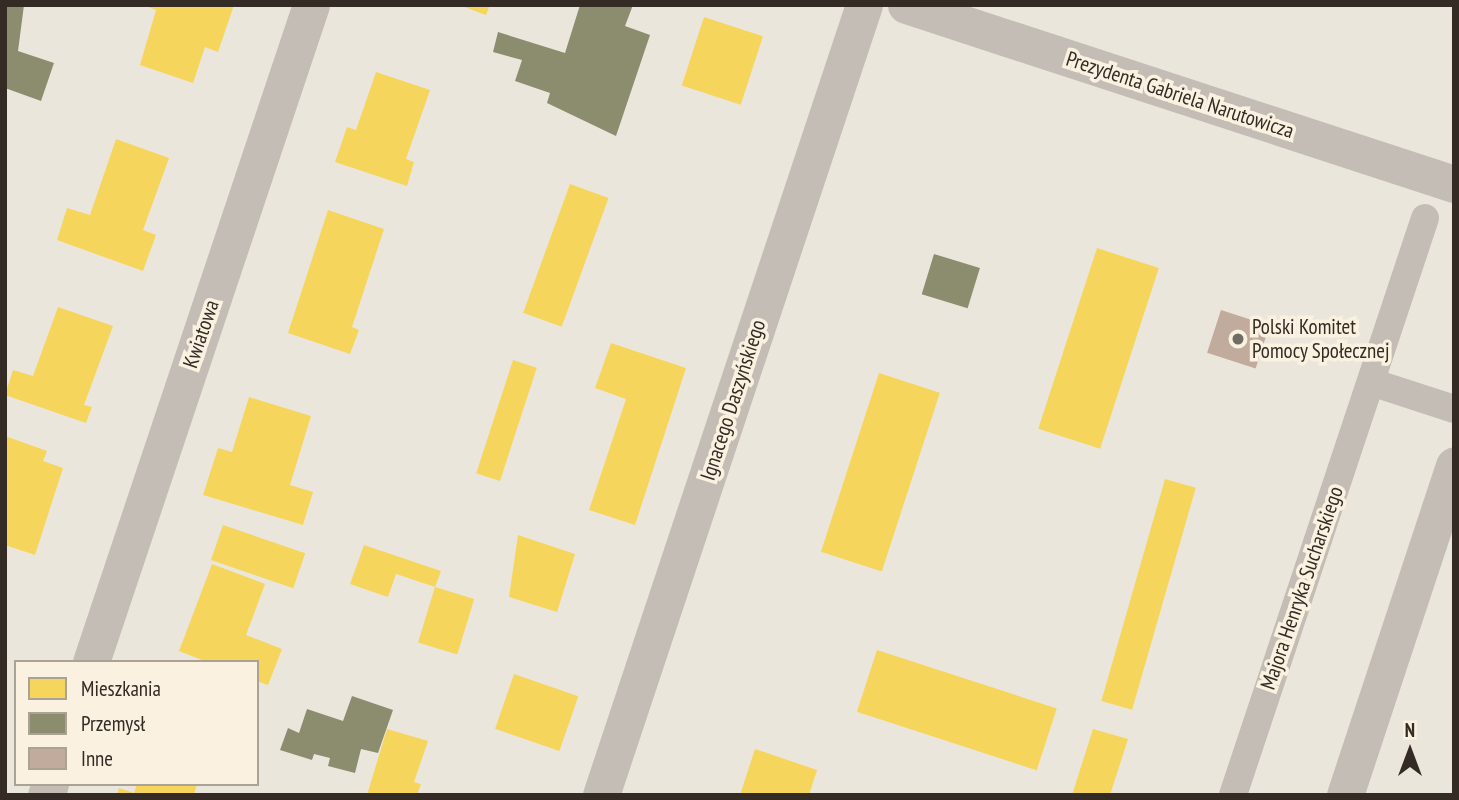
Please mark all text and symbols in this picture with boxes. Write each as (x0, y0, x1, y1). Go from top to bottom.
street label: Prezydenta Gabriela Narutowicza (1063, 46, 1297, 144)
street label: Kwiatowa (178, 297, 224, 371)
place label: Polski Komitet Pomocy Społecznej (1252, 314, 1390, 364)
street label: Ignacego Daszyńskiego (695, 317, 771, 483)
marker: Polski Komitet Pomocy Społecznej (1230, 331, 1246, 347)
street label: Majora Henryka Sucharskiego (1255, 483, 1349, 693)
legend (14, 660, 259, 786)
text: Mieszkania (81, 675, 161, 702)
text: Przemysł (81, 710, 145, 737)
north arrow (1375, 716, 1445, 786)
text: N (1405, 718, 1415, 742)
text: Inne (81, 745, 113, 772)

